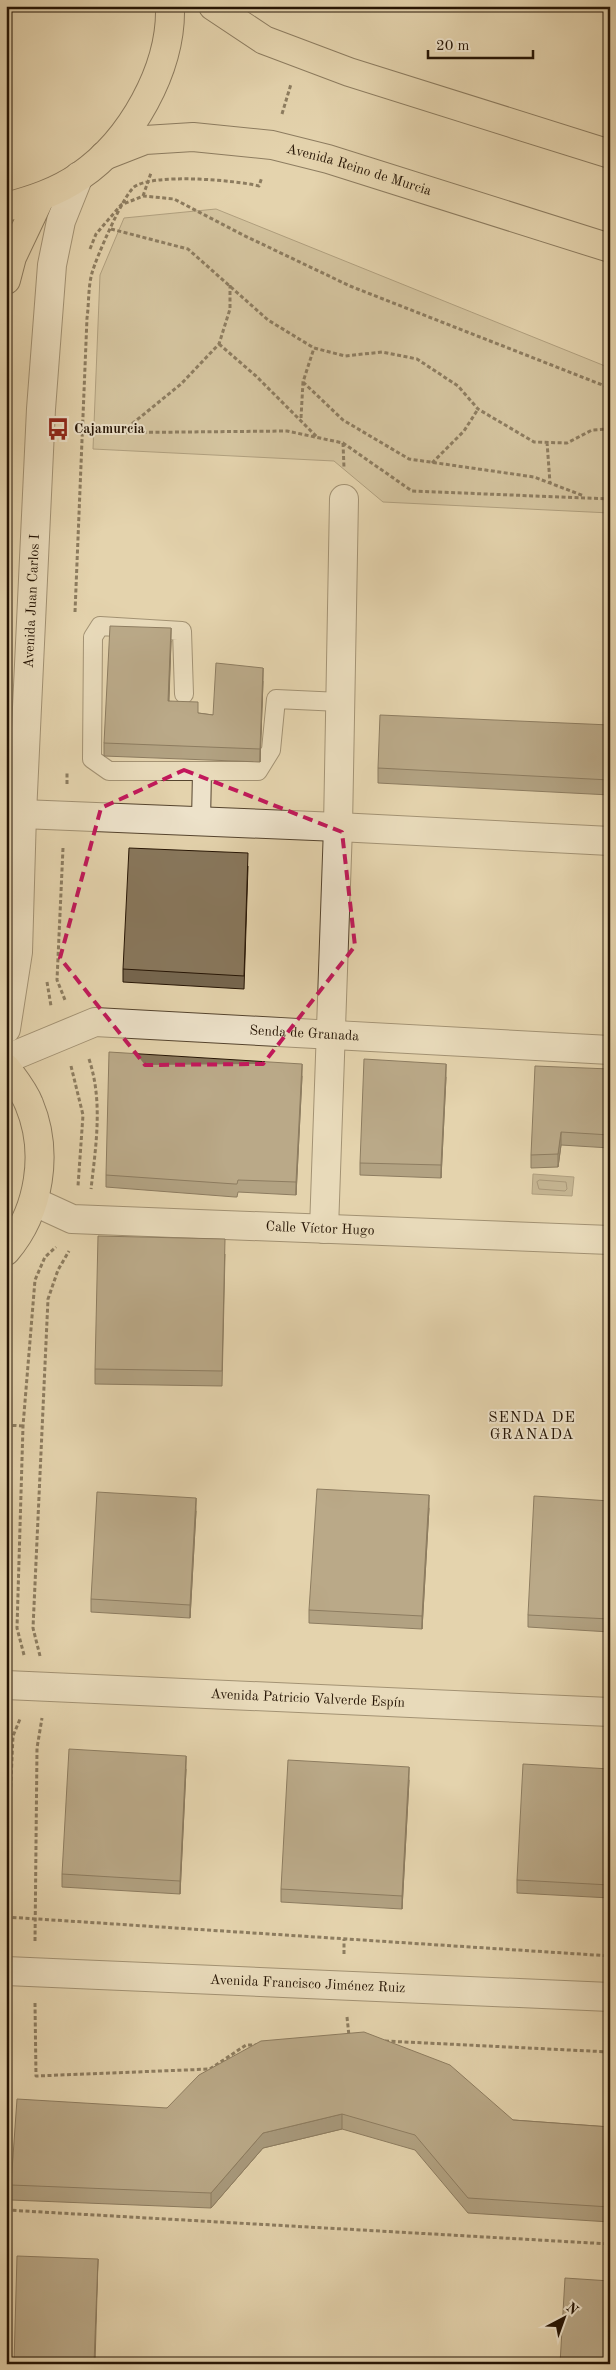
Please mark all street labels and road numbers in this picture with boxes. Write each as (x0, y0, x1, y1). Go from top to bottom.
street label: Avenida Reino de Murcia (285, 142, 433, 198)
street label: Avenida Juan Carlos I (22, 534, 42, 669)
street label: Senda de Granada (249, 1023, 360, 1043)
street label: Calle Víctor Hugo (265, 1220, 375, 1238)
street label: Avenida Patricio Valverde Espín (210, 1687, 406, 1710)
street label: Avenida Francisco Jiménez Ruiz (210, 1973, 406, 1995)

